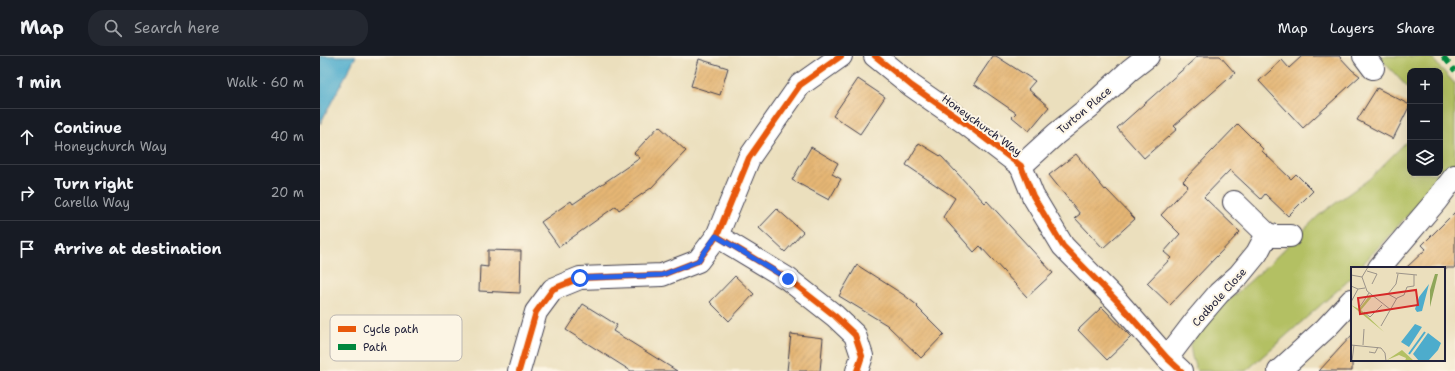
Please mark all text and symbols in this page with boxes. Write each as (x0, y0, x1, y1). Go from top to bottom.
search box (88, 10, 368, 46)
text: Map (20, 15, 64, 40)
icon: search (102, 17, 124, 39)
text: Search here (134, 18, 220, 38)
text: Map (1278, 19, 1308, 37)
text: Layers (1330, 19, 1374, 37)
text: Share (1396, 19, 1435, 37)
map controls (1407, 68, 1443, 176)
button: + (1407, 68, 1443, 104)
text: 1 min (16, 71, 61, 93)
text: Walk · 60 m (227, 74, 304, 91)
street label: Turton Place (1054, 83, 1115, 137)
street label: Honeychurch Way (939, 91, 1025, 160)
button: − (1407, 104, 1443, 140)
text: Continue (54, 118, 122, 138)
icon: ahead (16, 126, 38, 148)
text: 40 m (270, 128, 304, 145)
text: Honeychurch Way (54, 138, 167, 155)
button: layers (1407, 140, 1443, 176)
text: Turn right (54, 174, 134, 194)
icon: right (16, 182, 38, 204)
text: 20 m (271, 184, 304, 201)
text: Carella Way (54, 194, 130, 211)
icon: arrive (16, 238, 38, 260)
text: Arrive at destination (54, 239, 222, 259)
street label: Codbole Close (1189, 265, 1250, 330)
inset map (1351, 267, 1445, 361)
route start (571, 269, 589, 287)
route end (779, 270, 797, 288)
legend (330, 315, 462, 361)
text: Cycle path (363, 322, 419, 337)
text: Path (363, 340, 387, 355)

